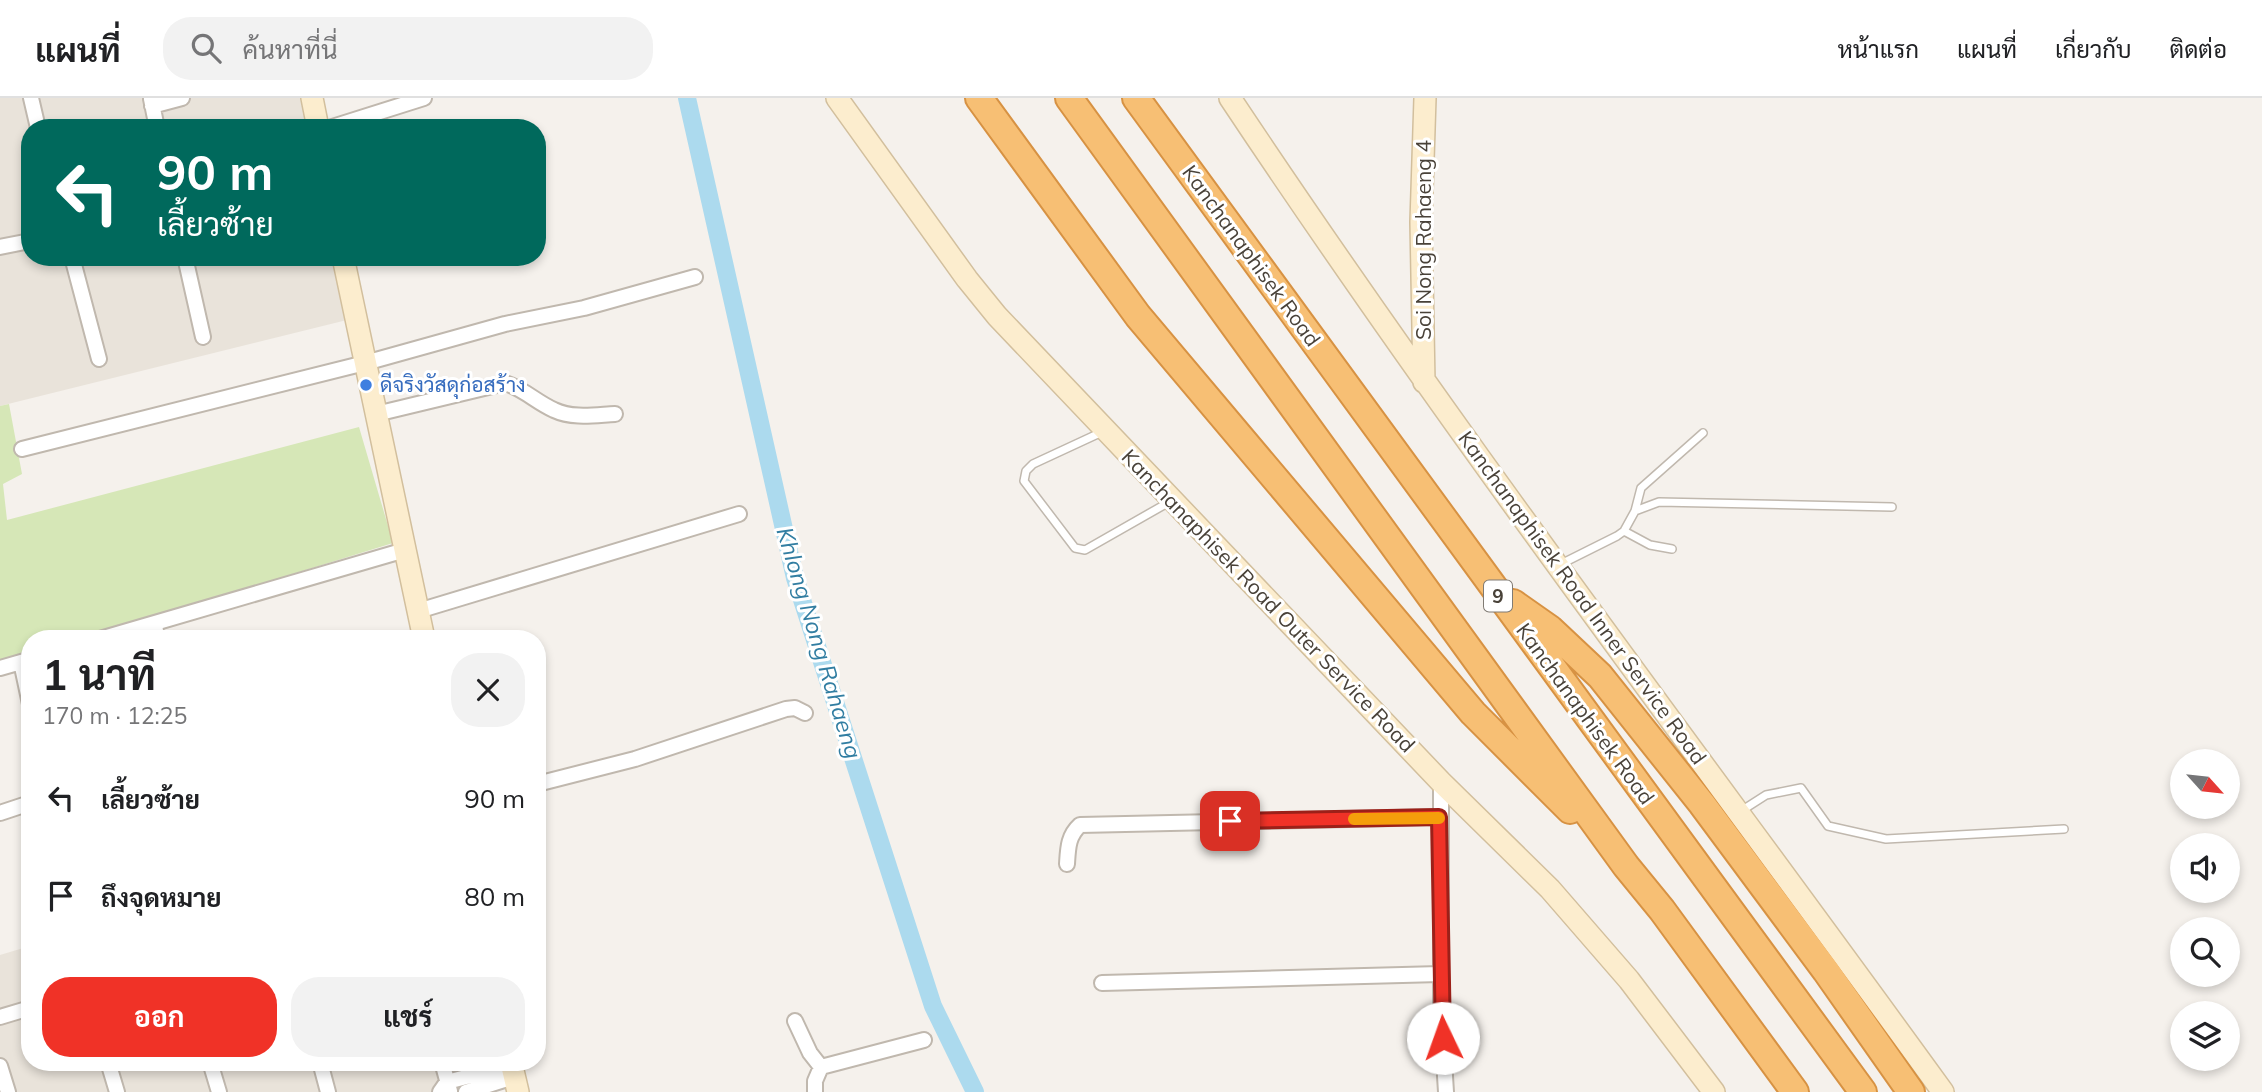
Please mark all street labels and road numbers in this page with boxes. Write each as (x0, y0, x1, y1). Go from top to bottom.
street label: Soi Nong Rahaeng 4 (1410, 140, 1436, 340)
street label: Kanchanaphisek Road (1177, 160, 1326, 351)
street label: Kanchanaphisek Road Inner Service Road (1453, 427, 1711, 769)
street label: Kanchanaphisek Road Outer Service Road (1117, 443, 1421, 757)
road number: 9 (1484, 580, 1512, 611)
street label: Kanchanaphisek Road (1511, 618, 1659, 810)

